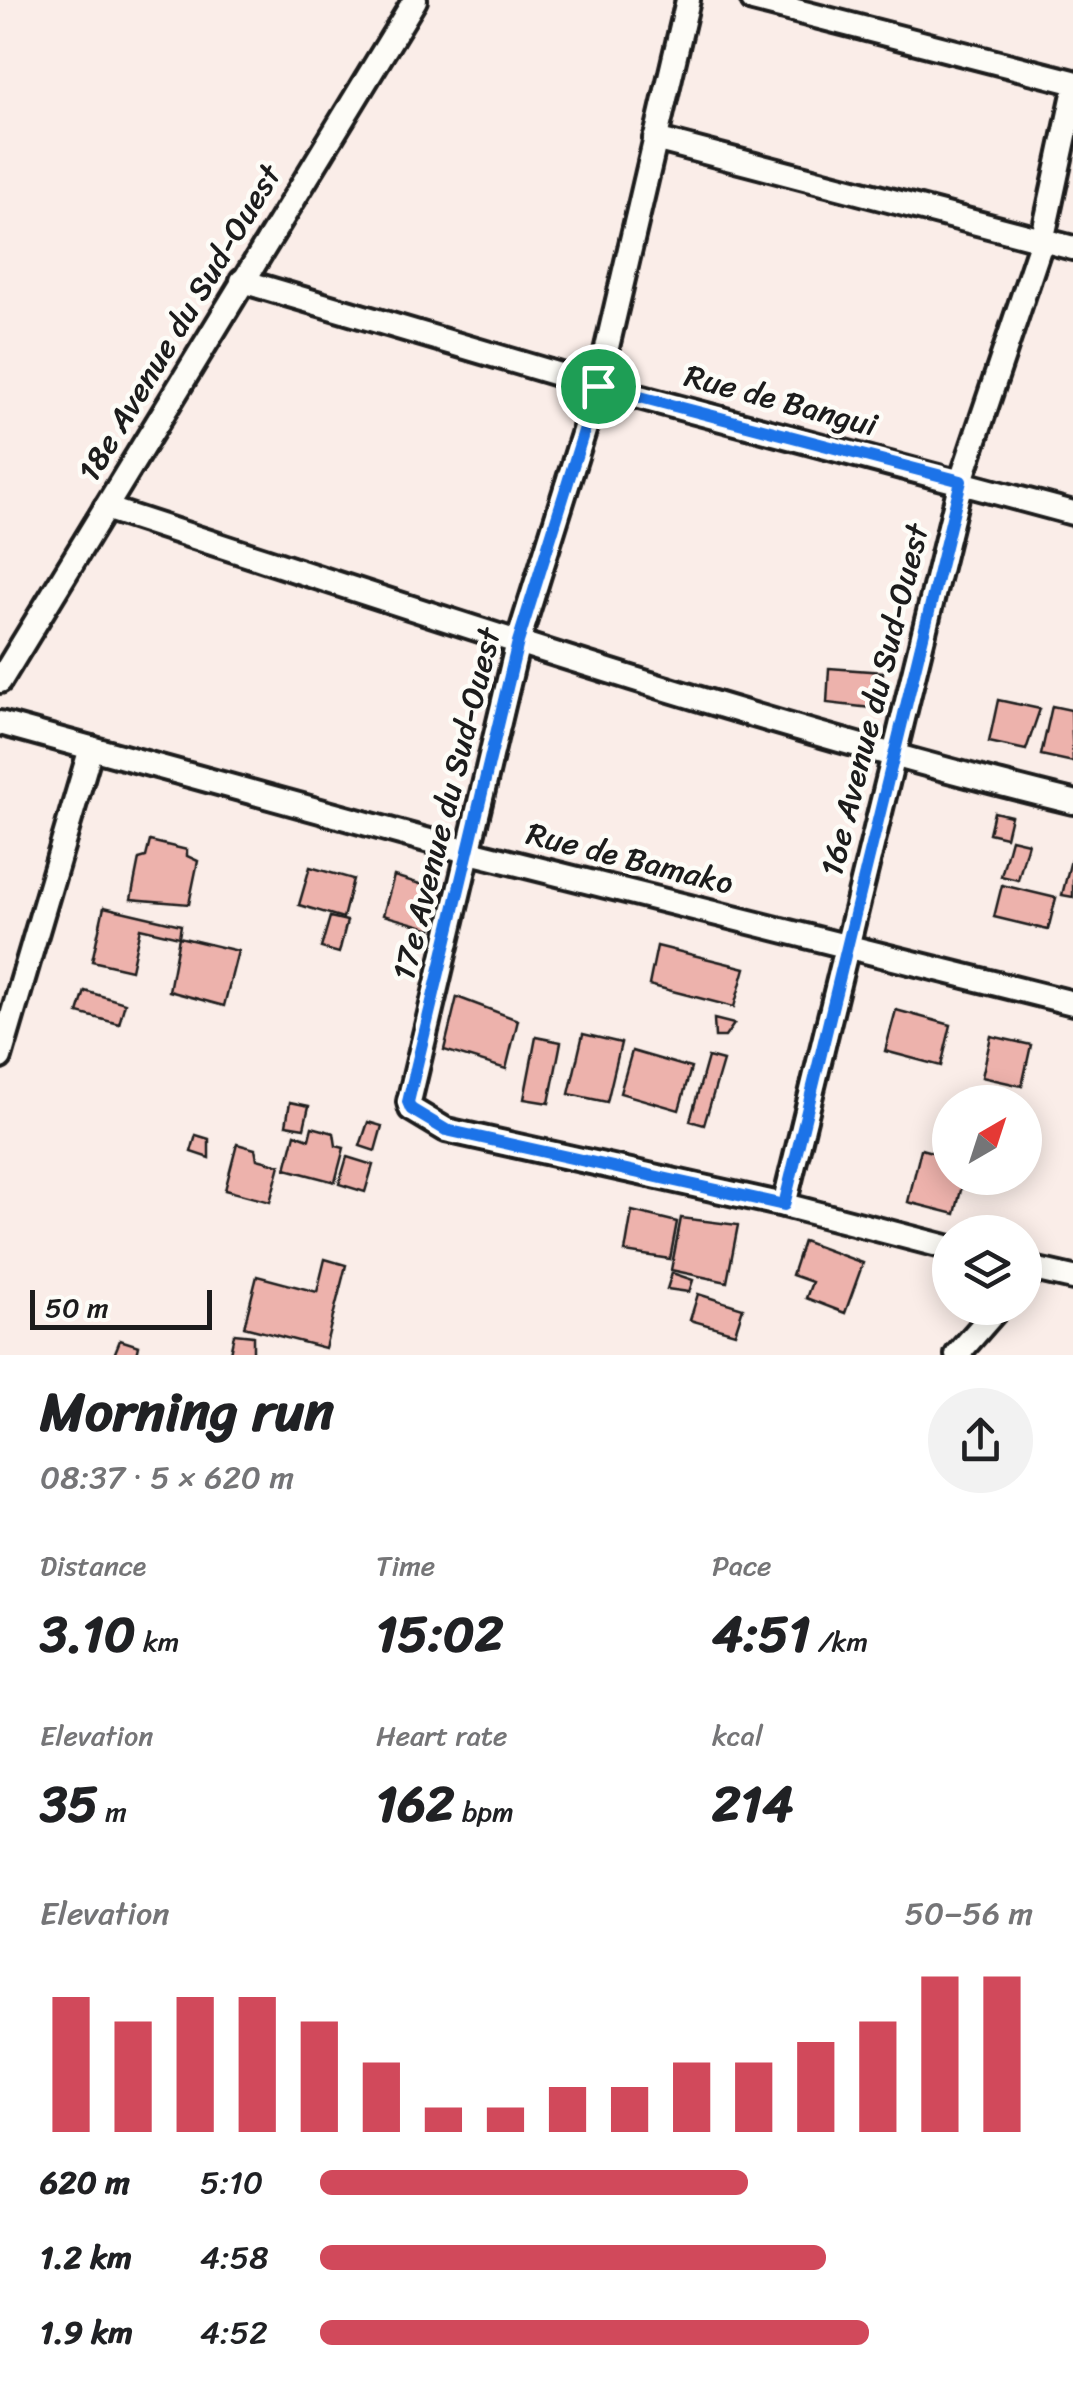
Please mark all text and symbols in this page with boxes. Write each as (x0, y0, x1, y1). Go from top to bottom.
street label: 18e Avenue du Sud-Ouest (62, 152, 298, 493)
pin (556, 344, 641, 429)
street label: Rue de Bangui (678, 347, 885, 454)
icon: arrive (571, 359, 626, 414)
street label: 16e Avenue du Sud-Ouest (803, 517, 946, 882)
street label: 17e Avenue du Sud-Ouest (375, 621, 518, 986)
street label: Rue de Bamako (520, 805, 740, 912)
north arrow (932, 1085, 1042, 1195)
map controls (932, 1085, 1042, 1325)
button: layers (932, 1215, 1042, 1325)
text: 50 m (45, 1283, 109, 1332)
scale bar (30, 1285, 212, 1330)
text: Morning run (40, 1363, 334, 1460)
button: share (928, 1388, 1033, 1493)
text: 08:37 · 5 × 620 m (40, 1449, 294, 1506)
text: Distance (40, 1541, 146, 1590)
text: Time (376, 1541, 435, 1590)
text: Pace (712, 1541, 771, 1590)
text: 3.10 (40, 1590, 136, 1679)
text: 15:02 (376, 1590, 504, 1679)
text: 4:51 (712, 1590, 810, 1679)
text: km (136, 1617, 179, 1666)
text: /km (810, 1617, 868, 1666)
text: Elevation (40, 1711, 153, 1760)
text: Heart rate (376, 1711, 507, 1760)
text: kcal (712, 1711, 763, 1760)
text: 35 (40, 1760, 98, 1849)
text: 162 (376, 1760, 455, 1849)
text: 214 (712, 1760, 794, 1849)
text: m (98, 1787, 127, 1836)
text: bpm (455, 1787, 514, 1836)
text: Elevation (40, 1885, 170, 1942)
text: 50–56 m (904, 1885, 1033, 1942)
text: 620 m (40, 2154, 130, 2211)
text: 5:10 (200, 2154, 263, 2211)
text: 1.2 km (40, 2229, 132, 2286)
text: 4:58 (200, 2229, 269, 2286)
text: 1.9 km (40, 2304, 133, 2361)
text: 4:52 (200, 2304, 268, 2361)

